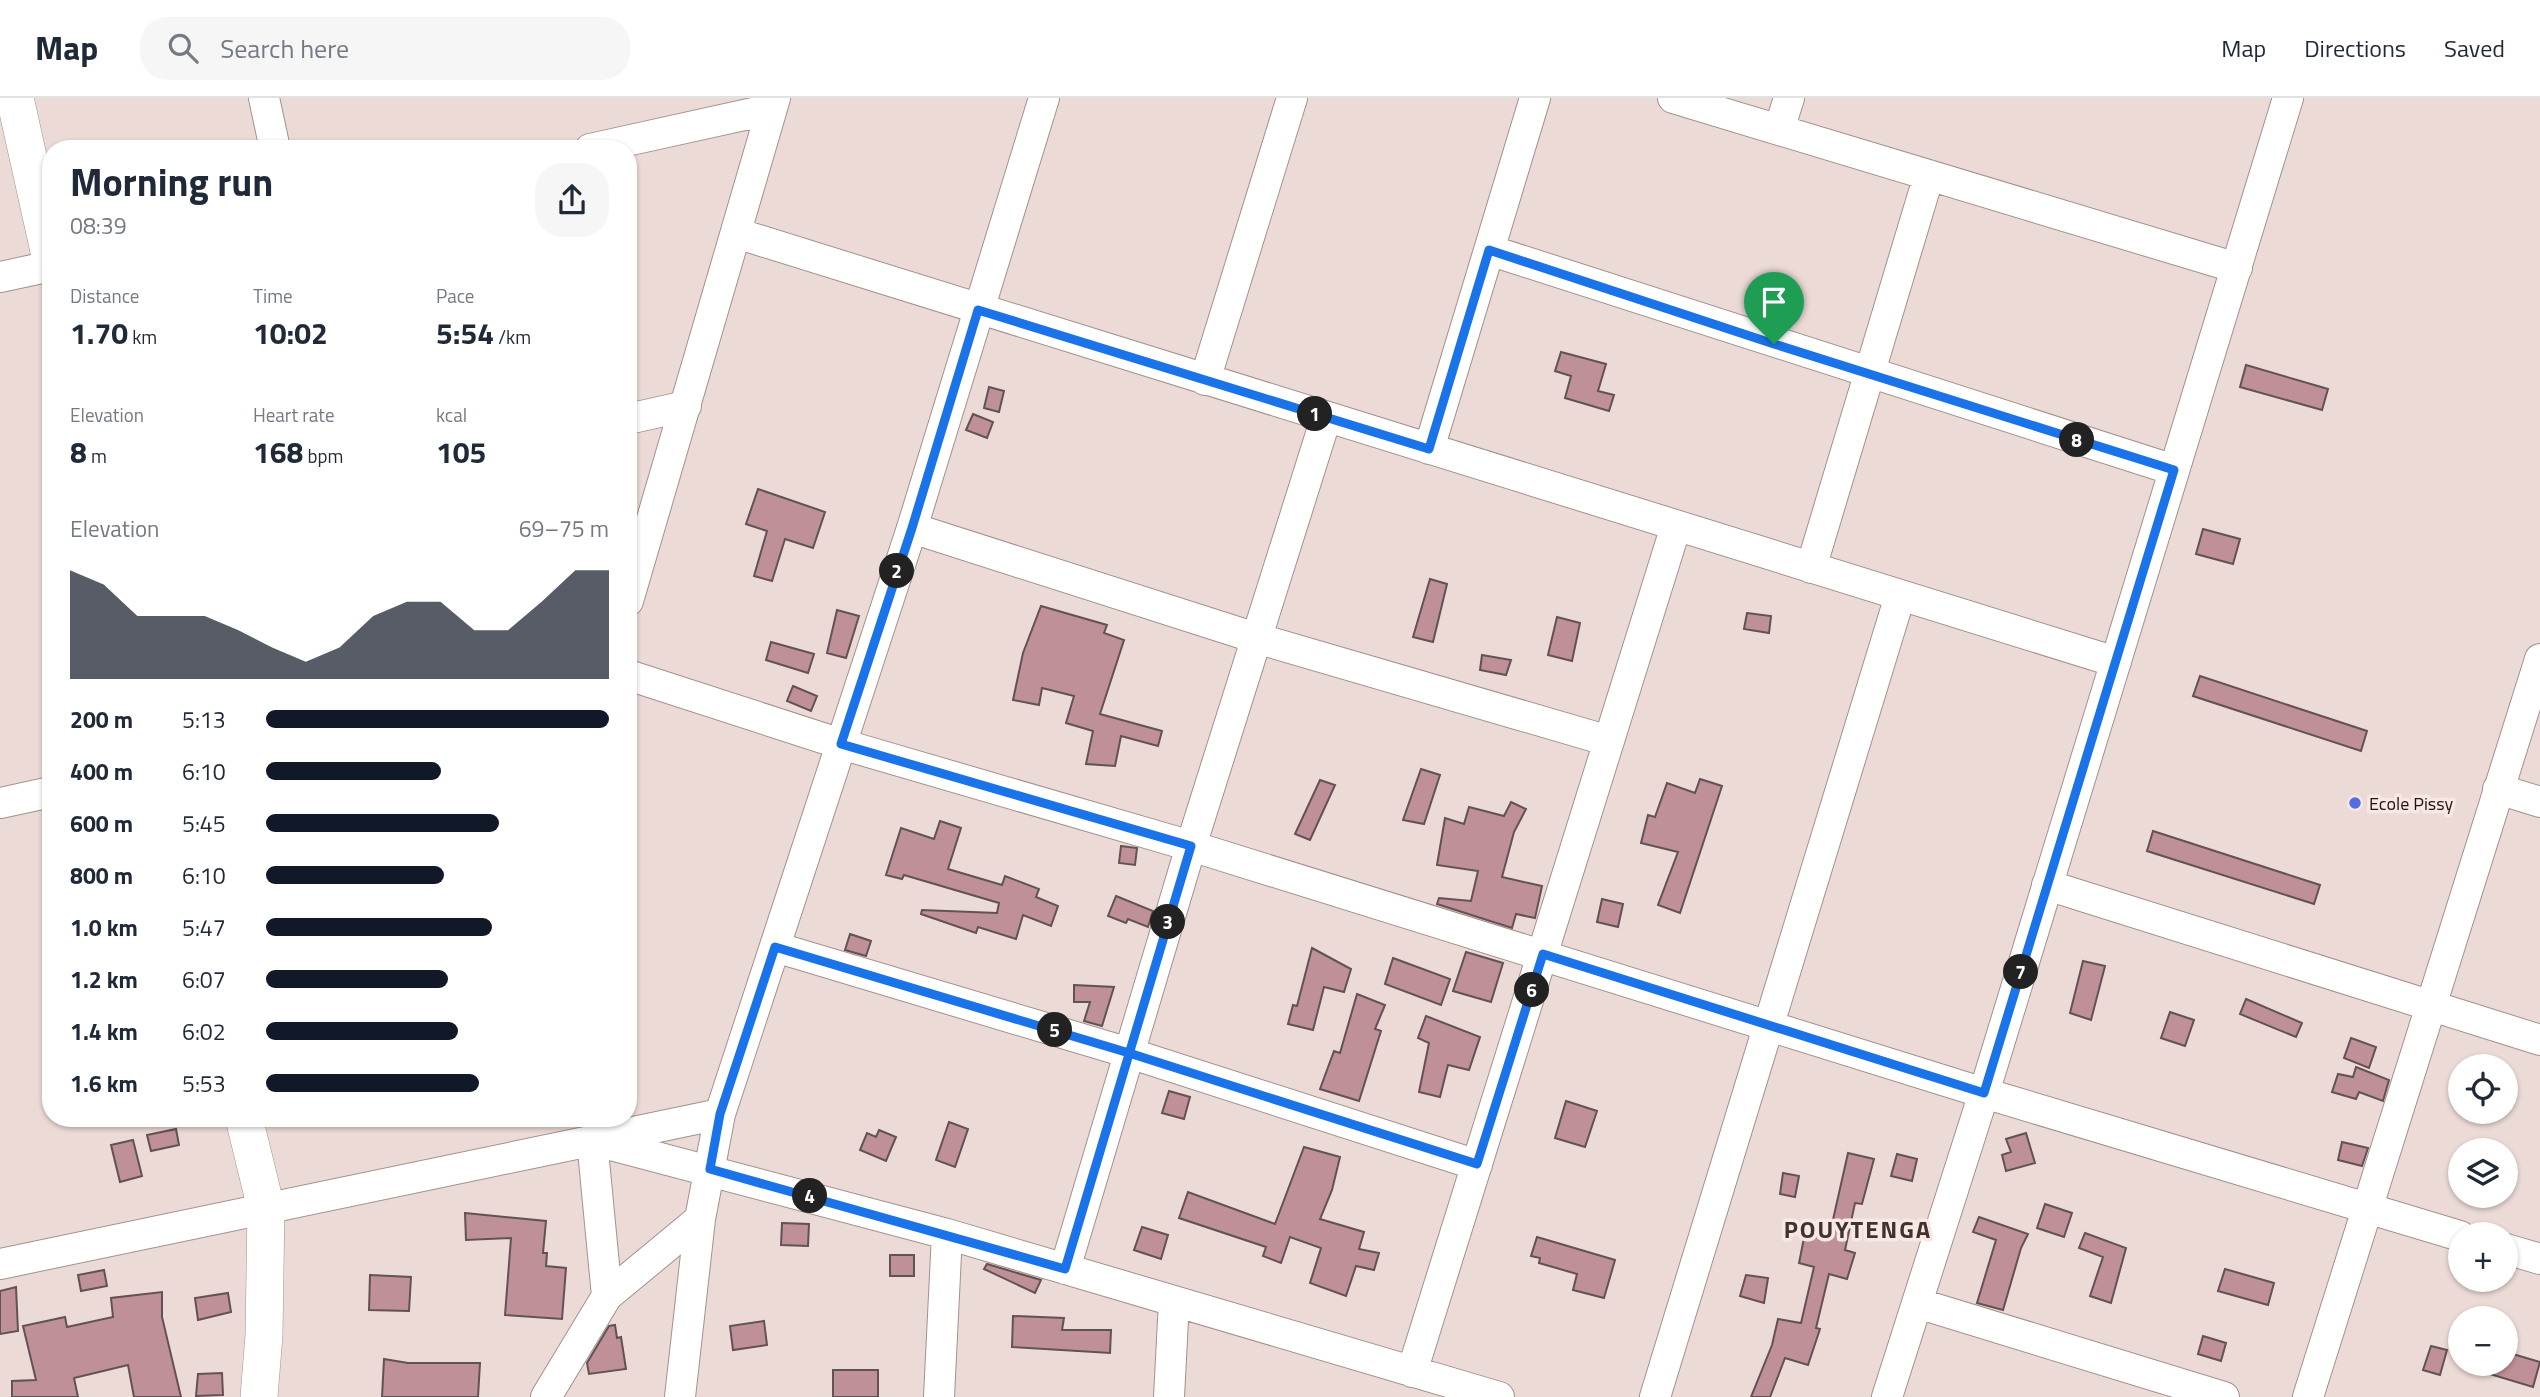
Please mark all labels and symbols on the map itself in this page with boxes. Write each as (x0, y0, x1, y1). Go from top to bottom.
pin (1744, 272, 1804, 344)
pin: 1 (1298, 396, 1332, 432)
pin: 8 (2060, 422, 2094, 458)
pin: 2 (880, 554, 914, 588)
place label: Ecole Pissy (2369, 790, 2453, 817)
marker: Ecole Pissy (2347, 795, 2363, 811)
pin: 3 (1150, 904, 1186, 940)
pin: 7 (2004, 954, 2038, 990)
pin: 6 (1514, 972, 1550, 1008)
pin: 5 (1038, 1012, 1072, 1048)
pin: 4 (792, 1178, 828, 1214)
district label: POUYTENGA (1784, 1211, 1932, 1247)

